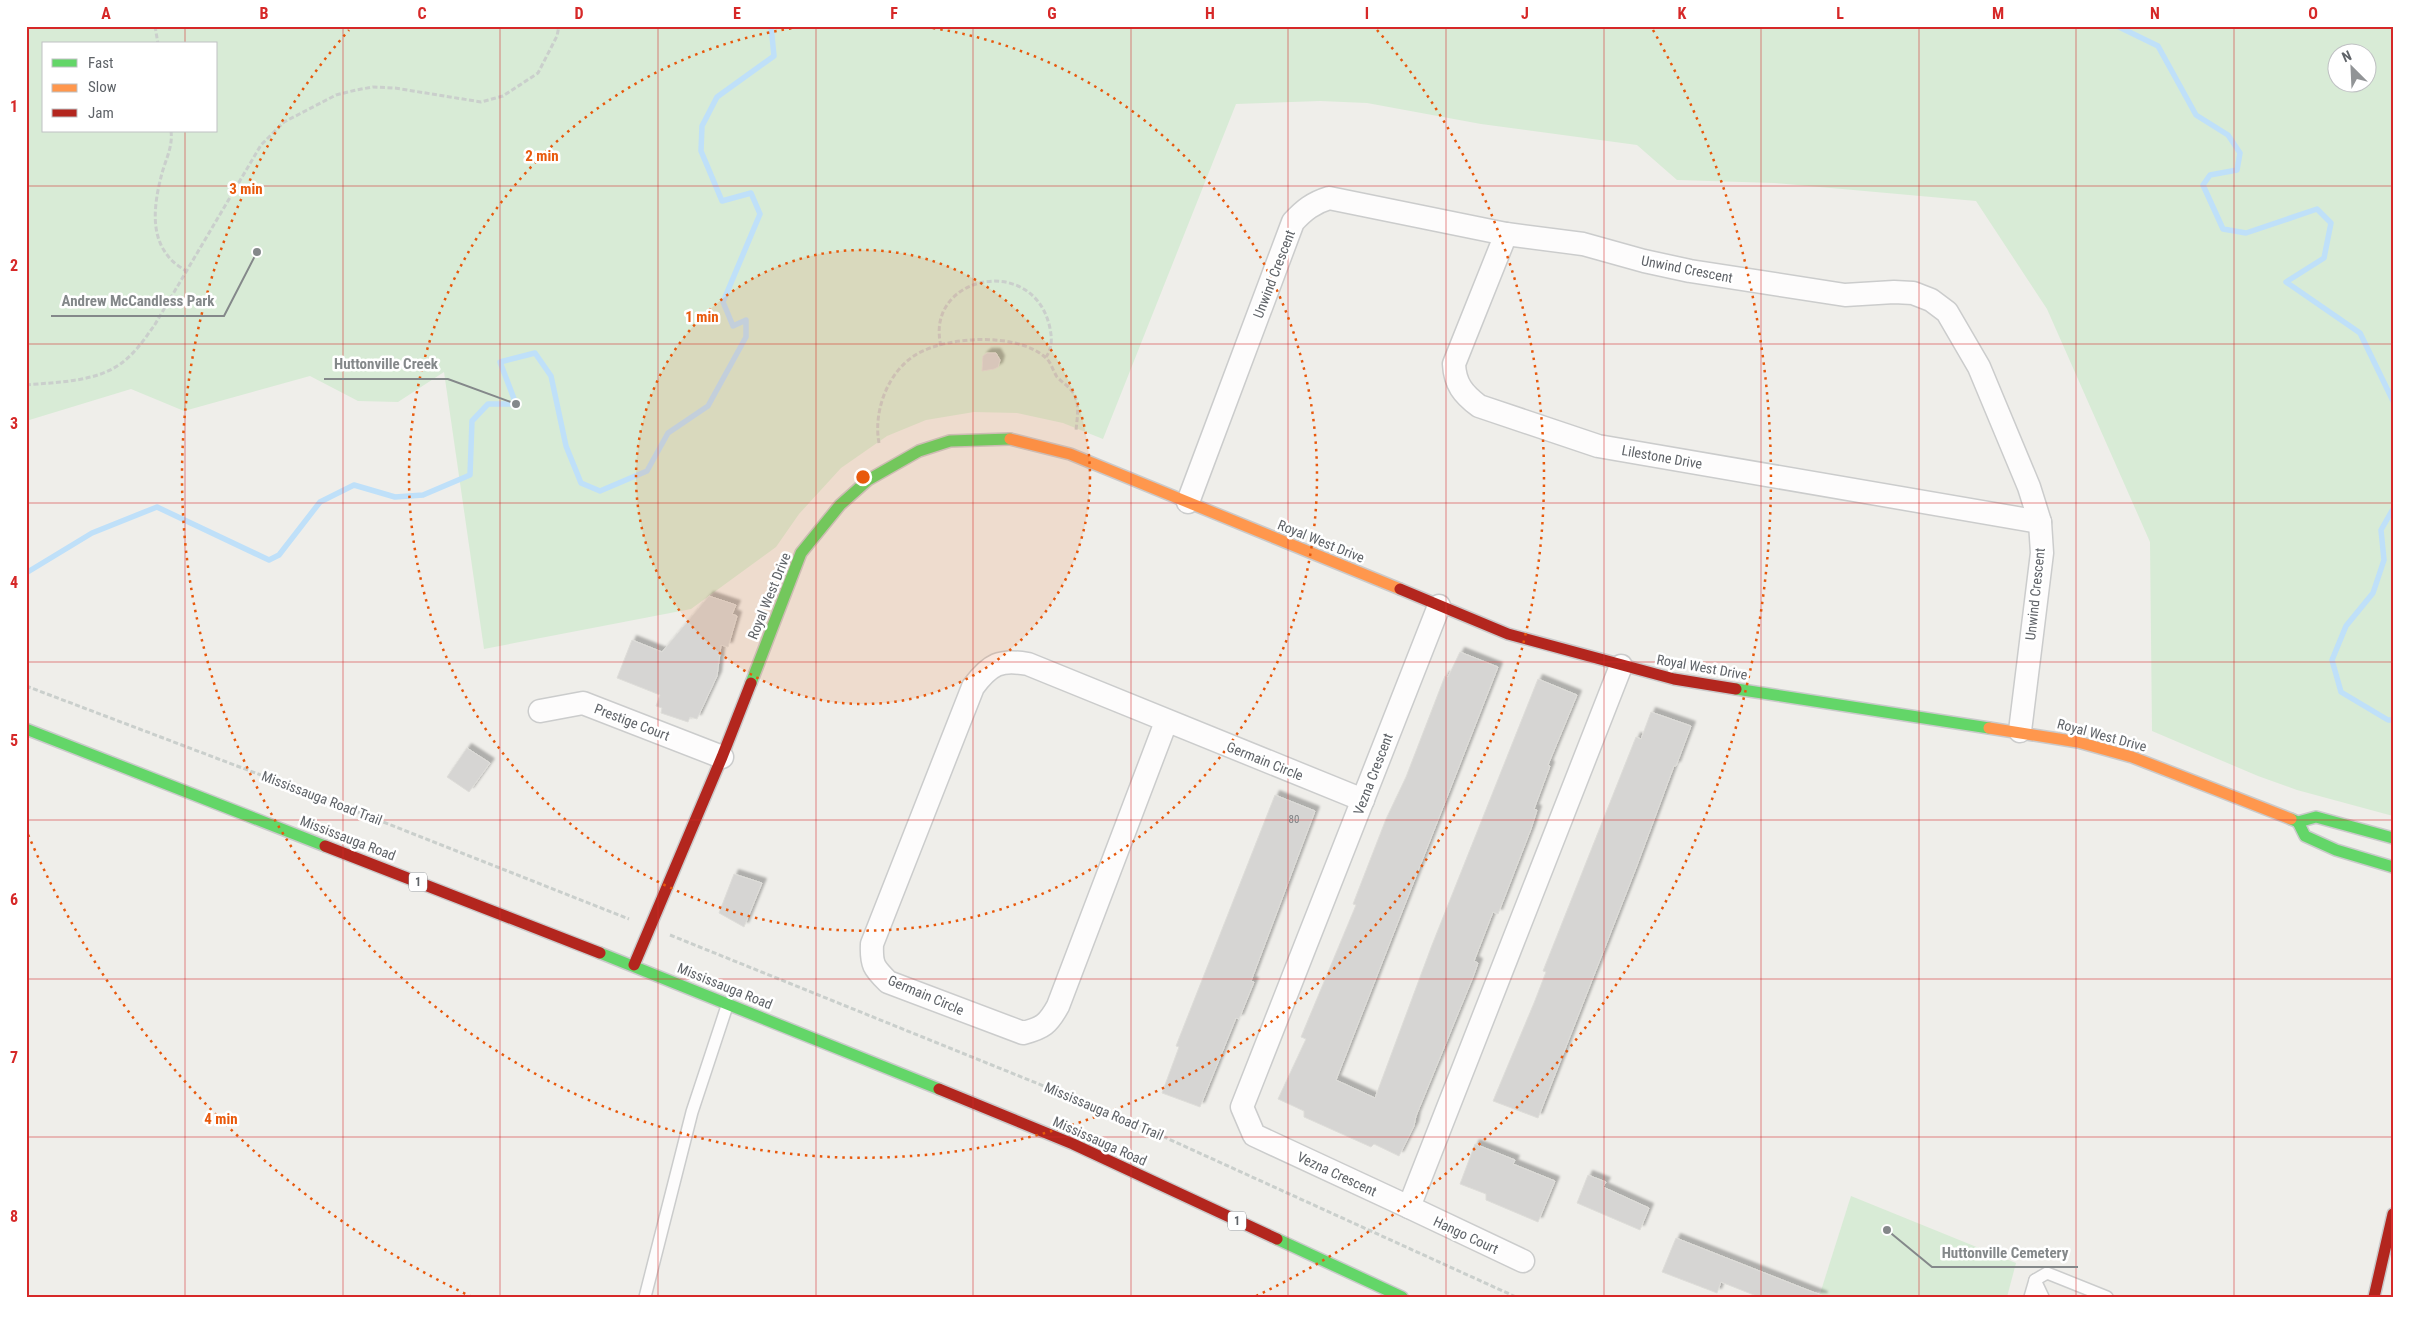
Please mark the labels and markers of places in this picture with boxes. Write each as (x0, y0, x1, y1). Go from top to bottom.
callout: Andrew McCandless Park (51, 286, 224, 316)
callout: Huttonville Creek (324, 349, 448, 379)
centre of rings (854, 468, 872, 486)
callout: Huttonville Cemetery (1932, 1237, 2078, 1267)

